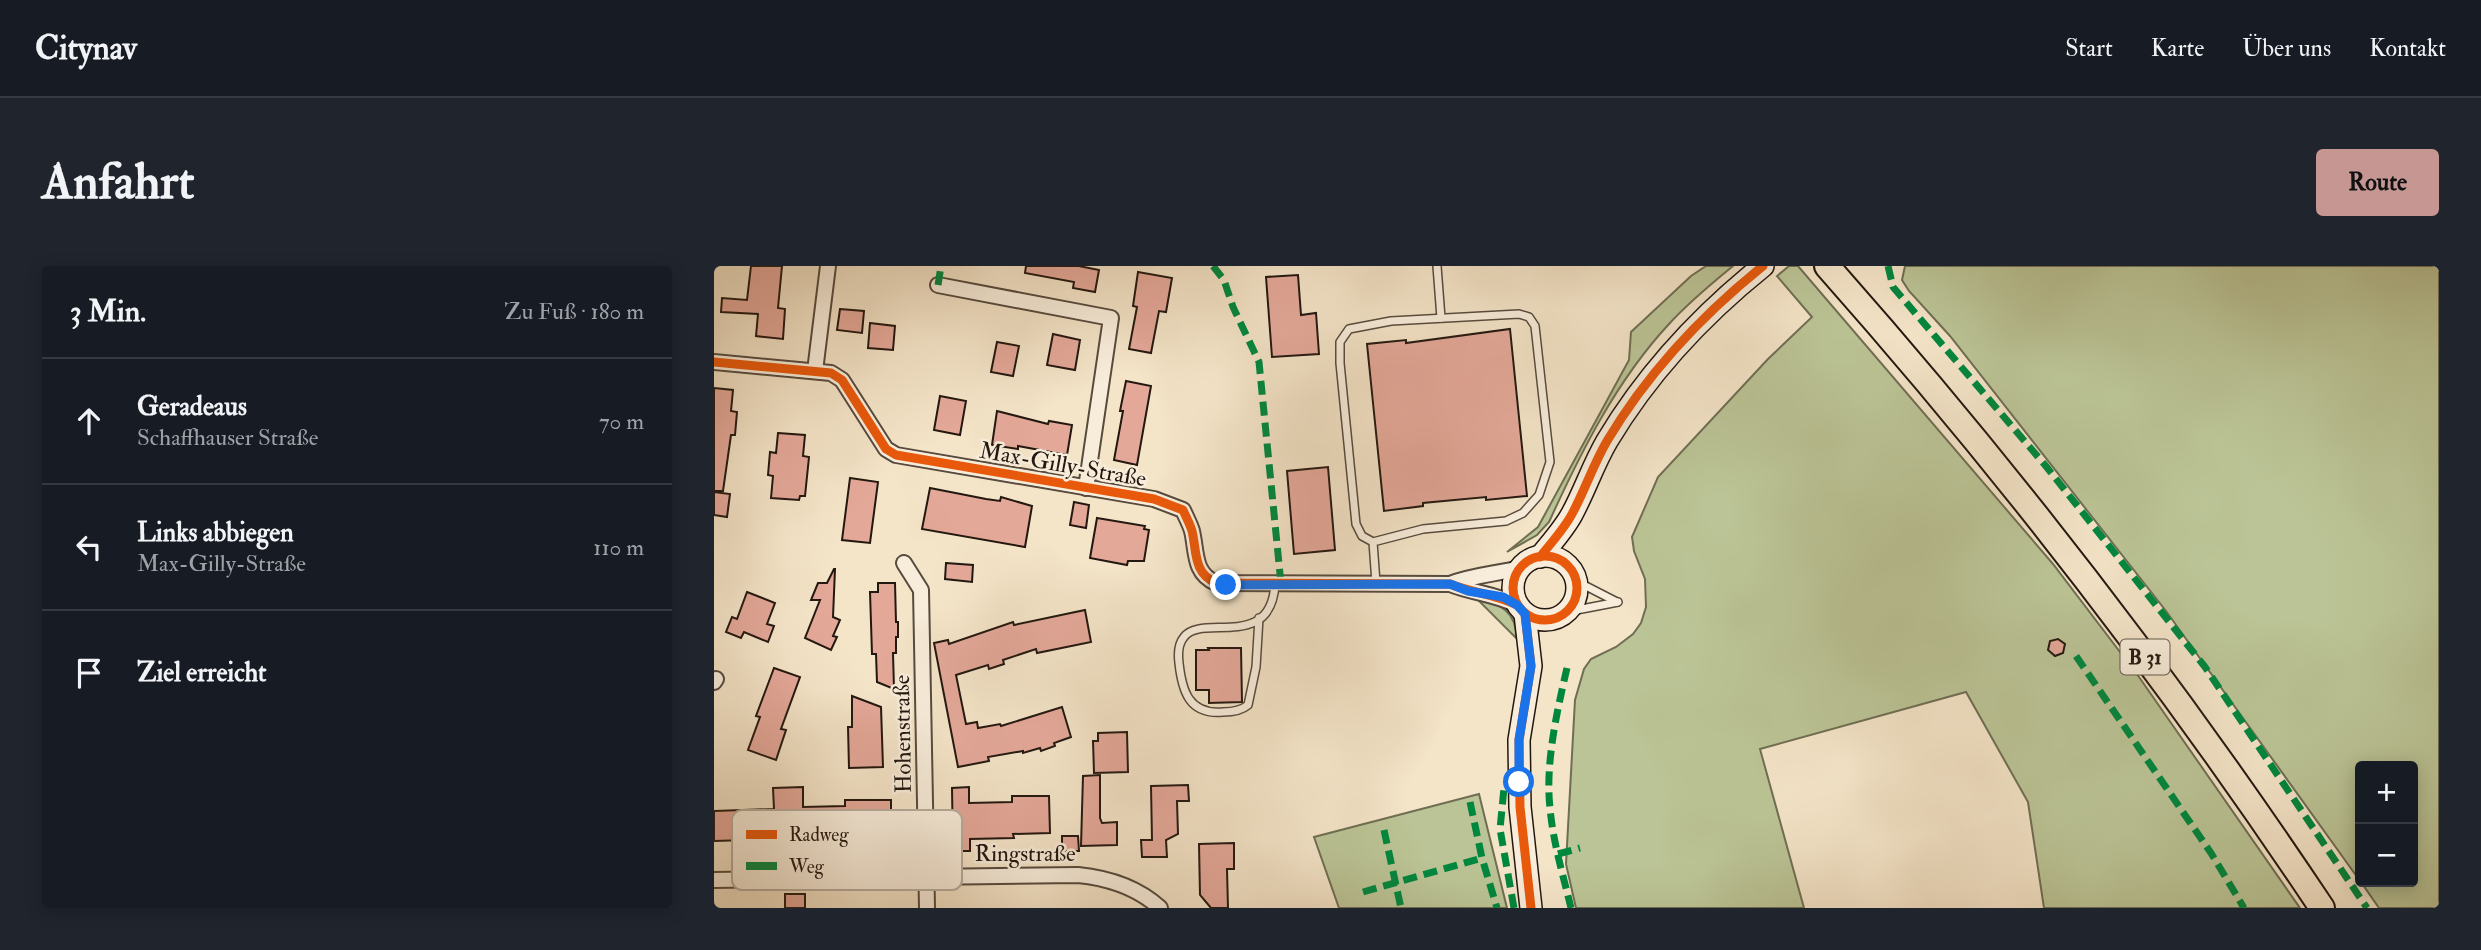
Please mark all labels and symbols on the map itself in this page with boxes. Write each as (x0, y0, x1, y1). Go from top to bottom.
street label: Max-Gilly-Straße (977, 436, 1149, 493)
route end (1210, 569, 1241, 600)
road number: B 31 (2120, 640, 2170, 674)
street label: Hohenstraße (887, 674, 918, 793)
route start (1503, 766, 1534, 797)
legend (732, 810, 962, 890)
text: Radweg (789, 823, 849, 847)
street label: Ringstraße (974, 839, 1076, 868)
text: Weg (788, 855, 825, 879)

